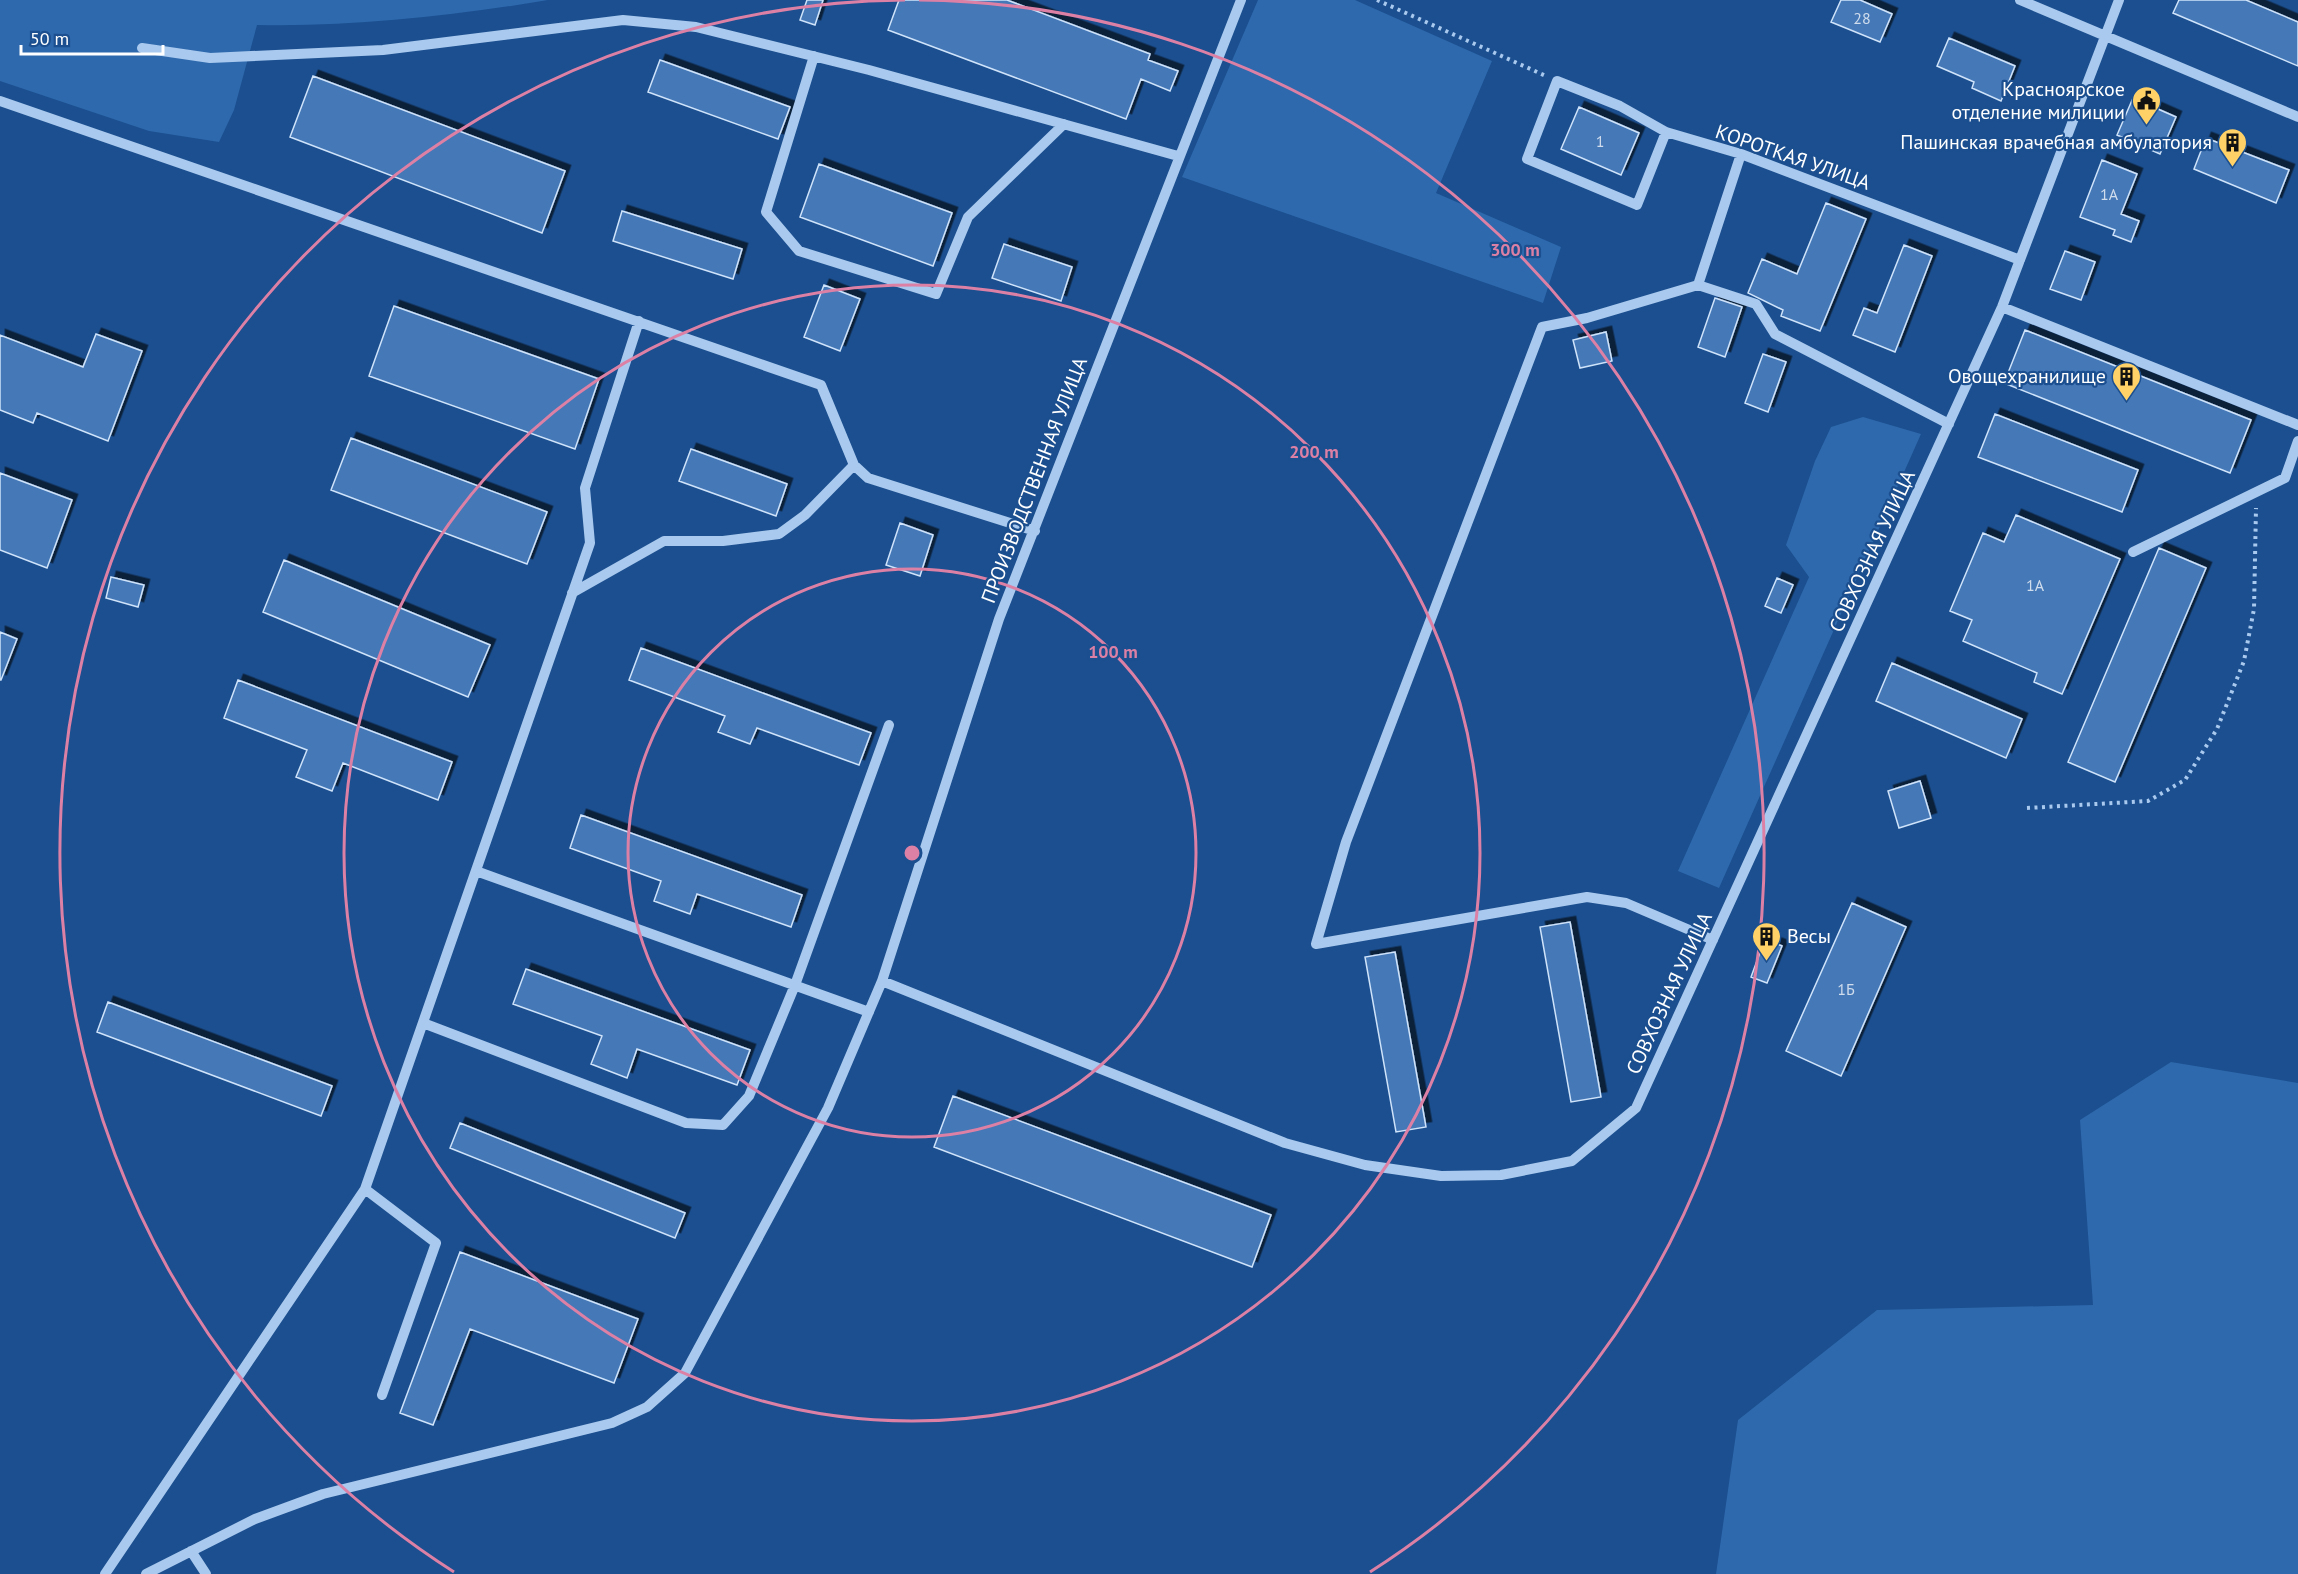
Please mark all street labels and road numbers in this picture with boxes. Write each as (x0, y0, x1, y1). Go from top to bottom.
street label: КОРОТКАЯ УЛИЦА (1712, 118, 1874, 196)
street label: ПРОИЗВОДСТВЕННАЯ УЛИЦА (975, 353, 1093, 607)
street label: СОВХОЗНАЯ УЛИЦА (1823, 466, 1921, 636)
street label: СОВХОЗНАЯ УЛИЦА (1620, 908, 1718, 1078)

